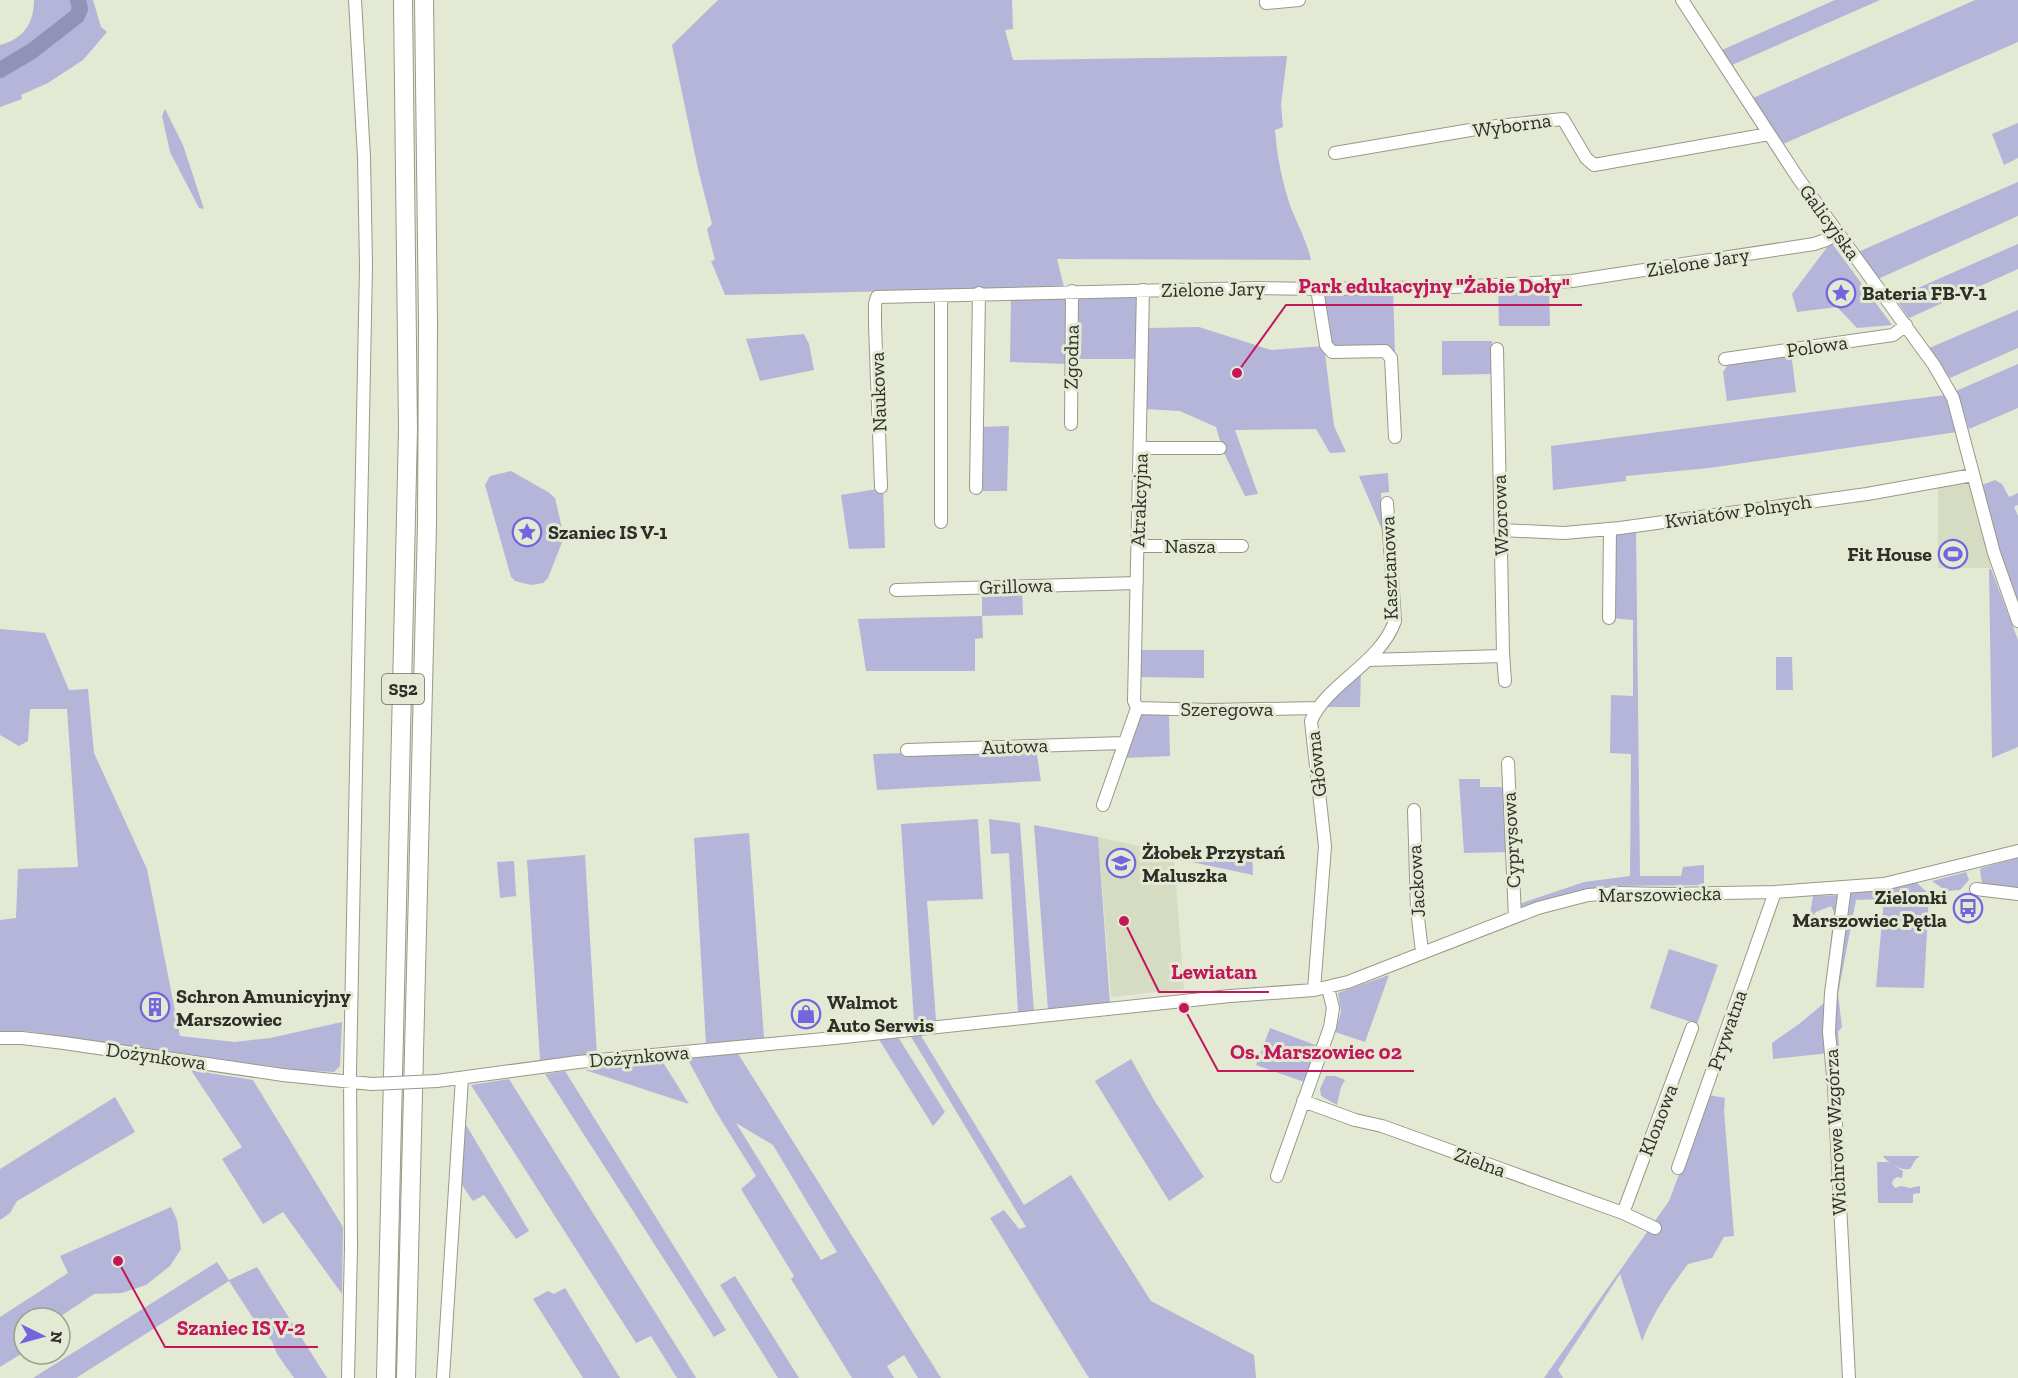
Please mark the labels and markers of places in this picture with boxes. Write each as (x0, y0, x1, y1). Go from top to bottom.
callout: Park edukacyjny "Żabie Doły" (1286, 266, 1582, 305)
place icon: Bateria FB-V-1 (1825, 277, 1857, 309)
place label: Bateria FB-V-1 (1862, 281, 1987, 305)
place icon: Szaniec IS V-1 (511, 516, 543, 548)
place label: Szaniec IS V-1 (548, 520, 667, 544)
sports icon: Fit House (1937, 538, 1969, 570)
place label: Fit House (1847, 542, 1932, 566)
place label: Żłobek Przystań Maluszka (1142, 840, 1285, 887)
school or university icon: Żłobek Przystań Maluszka (1105, 847, 1137, 879)
place label: Zielonki Marszowiec Pętla (1792, 885, 1947, 932)
bus stop icon: Zielonki Marszowiec Pętla (1952, 892, 1984, 924)
callout: Lewiatan (1159, 953, 1269, 992)
place label: Schron Amunicyjny Marszowiec (176, 984, 351, 1031)
place label: Walmot Auto Serwis (827, 990, 934, 1037)
building icon: Schron Amunicyjny Marszowiec (139, 991, 171, 1023)
shop icon: Walmot Auto Serwis (790, 998, 822, 1030)
callout: Os. Marszowiec 02 (1218, 1032, 1414, 1071)
callout: Szaniec IS V-2 (165, 1308, 318, 1347)

